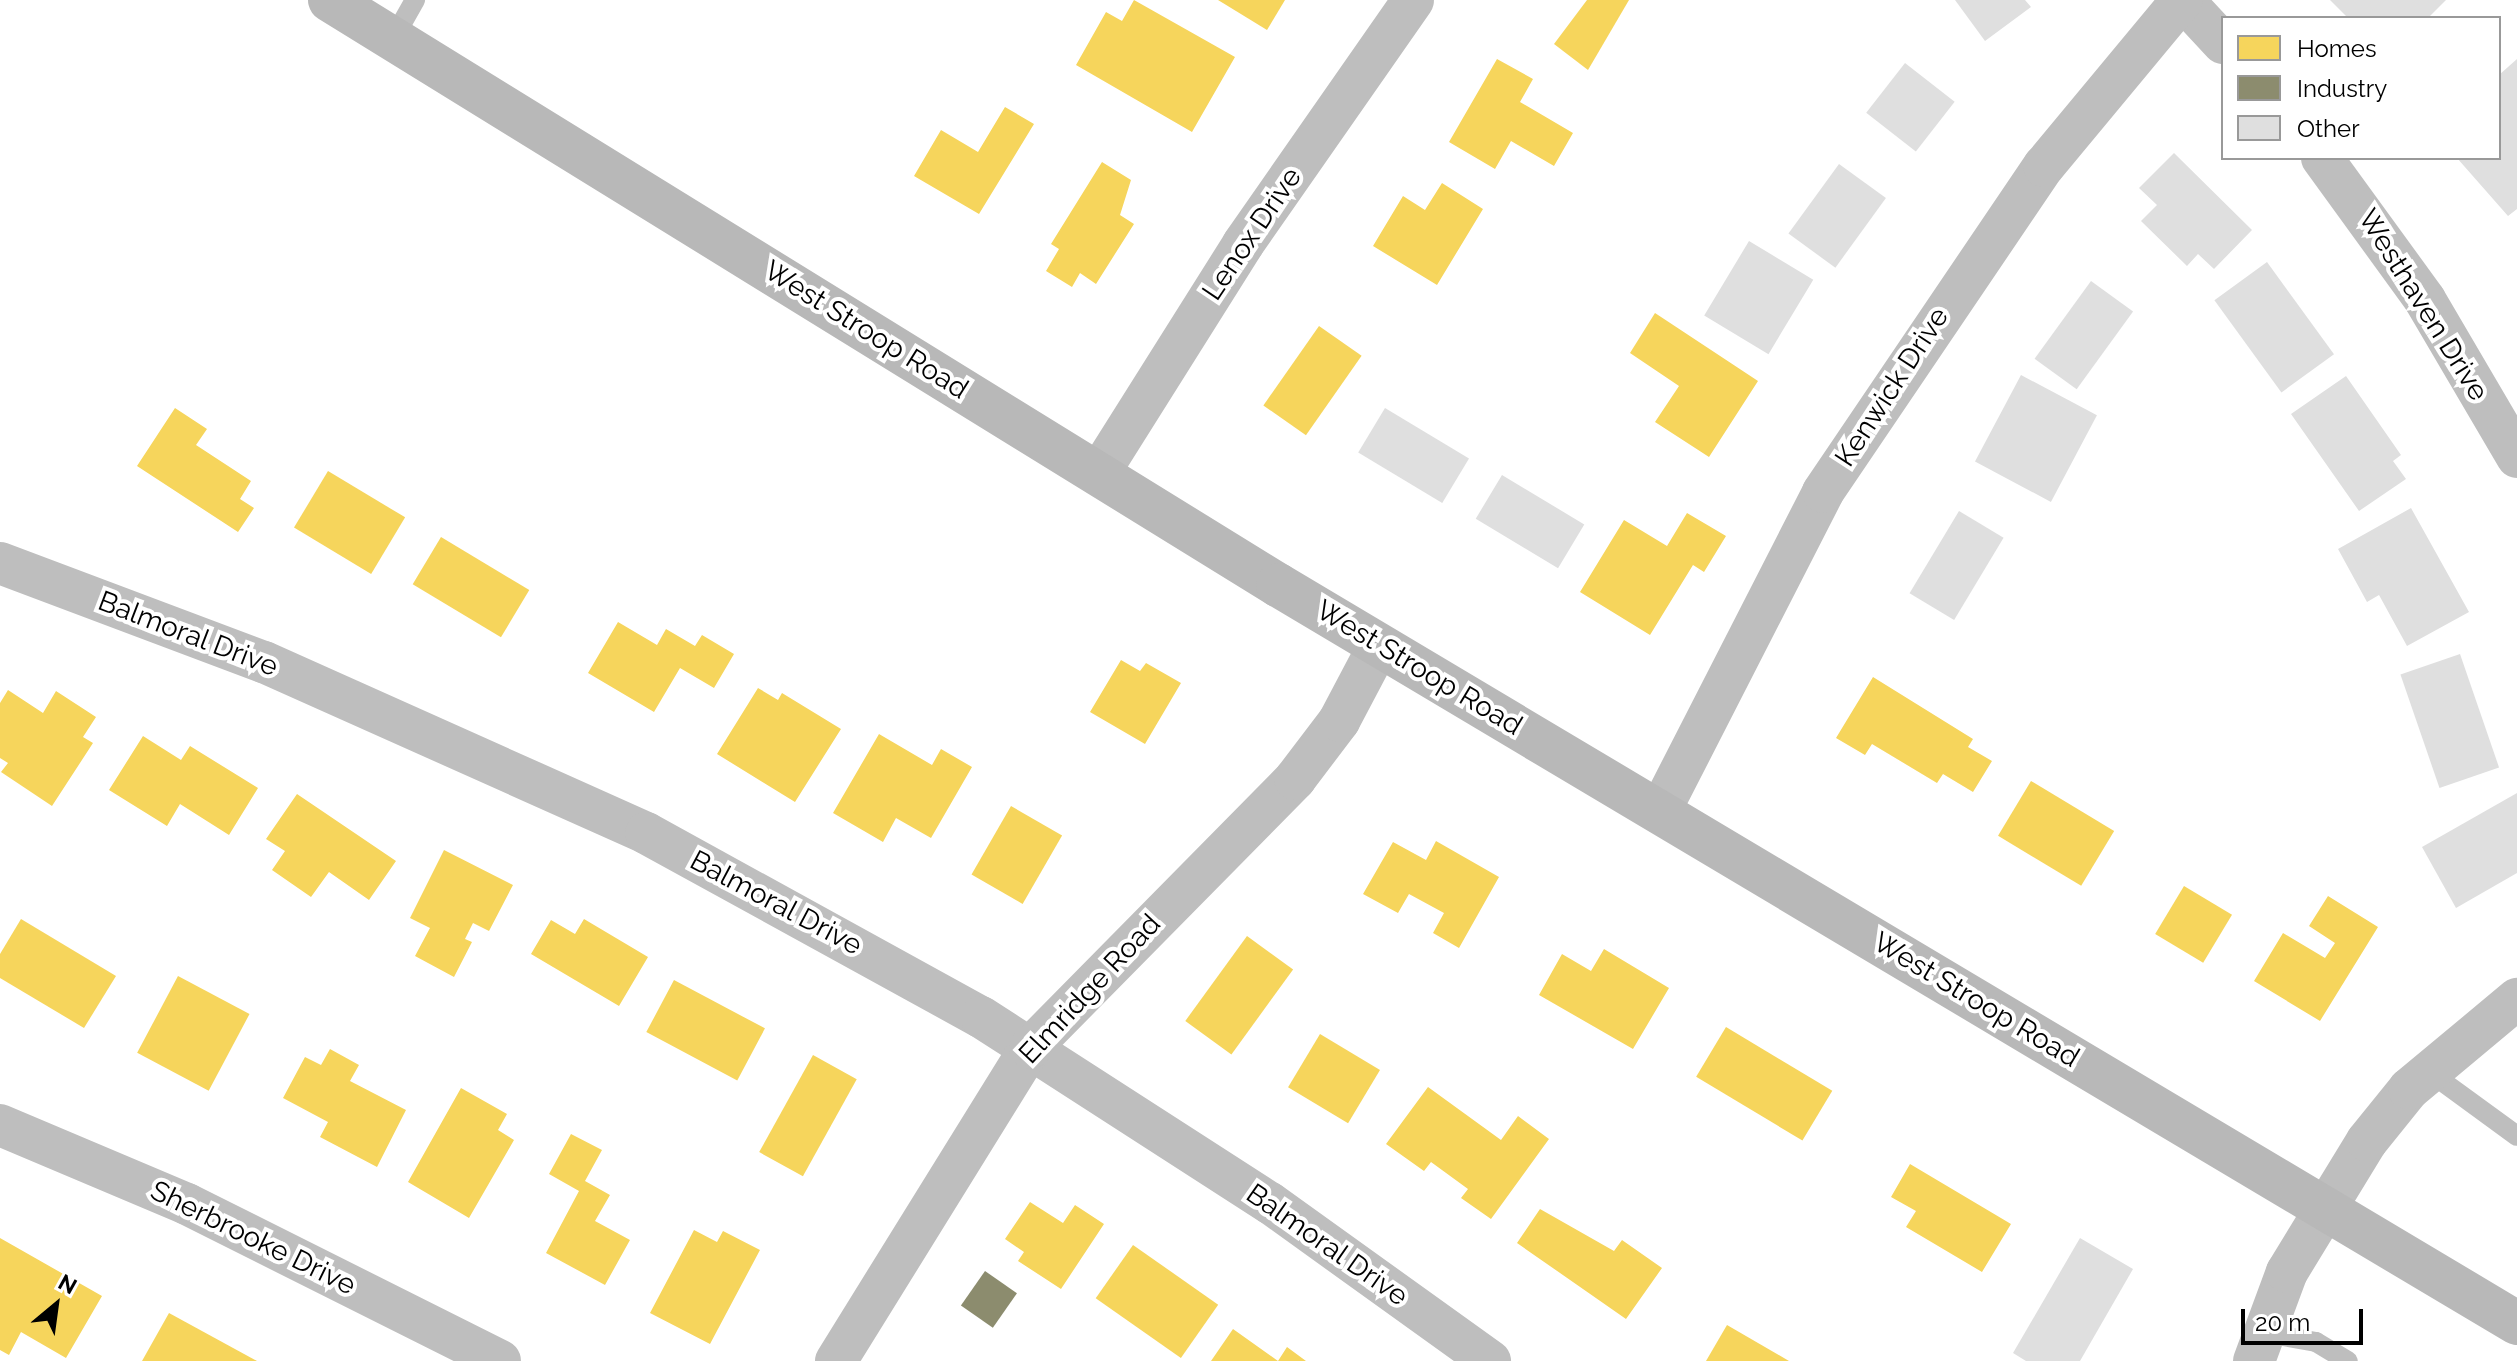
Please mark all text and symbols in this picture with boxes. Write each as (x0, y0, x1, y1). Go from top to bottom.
legend (2221, 16, 2501, 160)
text: Homes (2297, 34, 2377, 63)
text: Industry (2297, 74, 2387, 103)
text: Other (2297, 114, 2360, 143)
street label: Lenox Drive (1195, 161, 1309, 307)
street label: Westhaven Drive (2351, 203, 2495, 407)
street label: West Stroop Road (758, 254, 974, 406)
street label: Kenwick Drive (1828, 301, 1956, 473)
street label: Balmoral Drive (93, 584, 283, 684)
street label: West Stroop Road (1310, 593, 1528, 743)
street label: Balmoral Drive (684, 843, 868, 963)
street label: Elmridge Road (1012, 907, 1168, 1071)
street label: West Stroop Road (1867, 925, 2085, 1075)
street label: Sherbrooke Drive (145, 1174, 361, 1302)
street label: Balmoral Drive (1239, 1177, 1415, 1313)
north arrow (16, 1265, 96, 1345)
text: N (54, 1269, 81, 1299)
scale bar (2245, 1293, 2367, 1343)
text: 20 m (2255, 1308, 2310, 1337)

